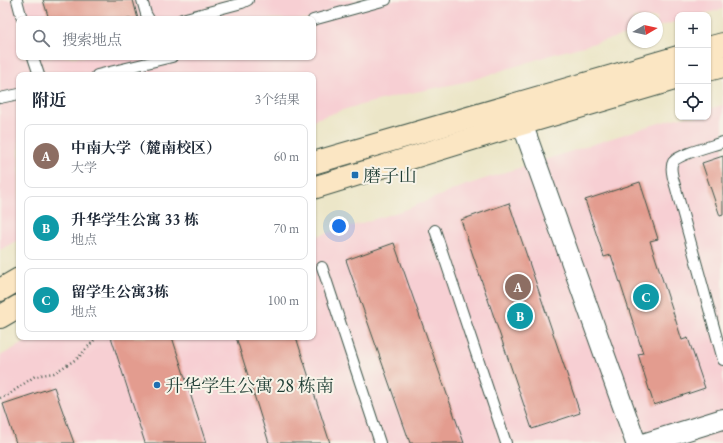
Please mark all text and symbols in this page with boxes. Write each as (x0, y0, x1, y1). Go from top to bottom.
north arrow (627, 12, 663, 48)
map controls (675, 12, 711, 120)
button: + (675, 12, 711, 48)
search box (16, 16, 316, 60)
icon: search (30, 27, 52, 49)
text: 搜索地点 (62, 30, 122, 49)
button: − (675, 48, 711, 84)
button: locate (675, 84, 711, 120)
text: 附近 (32, 89, 66, 111)
text: 3个结果 (255, 91, 300, 108)
text: 中南大学（麓南校区） (71, 138, 221, 157)
text: A (41, 148, 51, 165)
text: 60 m (274, 148, 299, 165)
text: 大学 (71, 159, 97, 176)
place label: 磨子山 (363, 164, 417, 187)
marker: 磨子山 (350, 170, 360, 180)
text: 升华学生公寓 33 栋 (71, 210, 199, 229)
your location (329, 216, 349, 236)
text: B (42, 220, 50, 237)
text: 70 m (274, 220, 299, 237)
text: 地点 (71, 231, 97, 248)
pin: A (505, 272, 531, 302)
text: 留学生公寓3栋 (71, 282, 169, 301)
pin: C (633, 282, 659, 312)
text: C (41, 292, 51, 309)
text: 100 m (268, 292, 299, 309)
pin: B (507, 301, 533, 331)
text: 地点 (71, 303, 97, 320)
place label: 升华学生公寓 28 栋南 (165, 374, 333, 397)
marker: 升华学生公寓 28 栋南 (152, 380, 162, 390)

